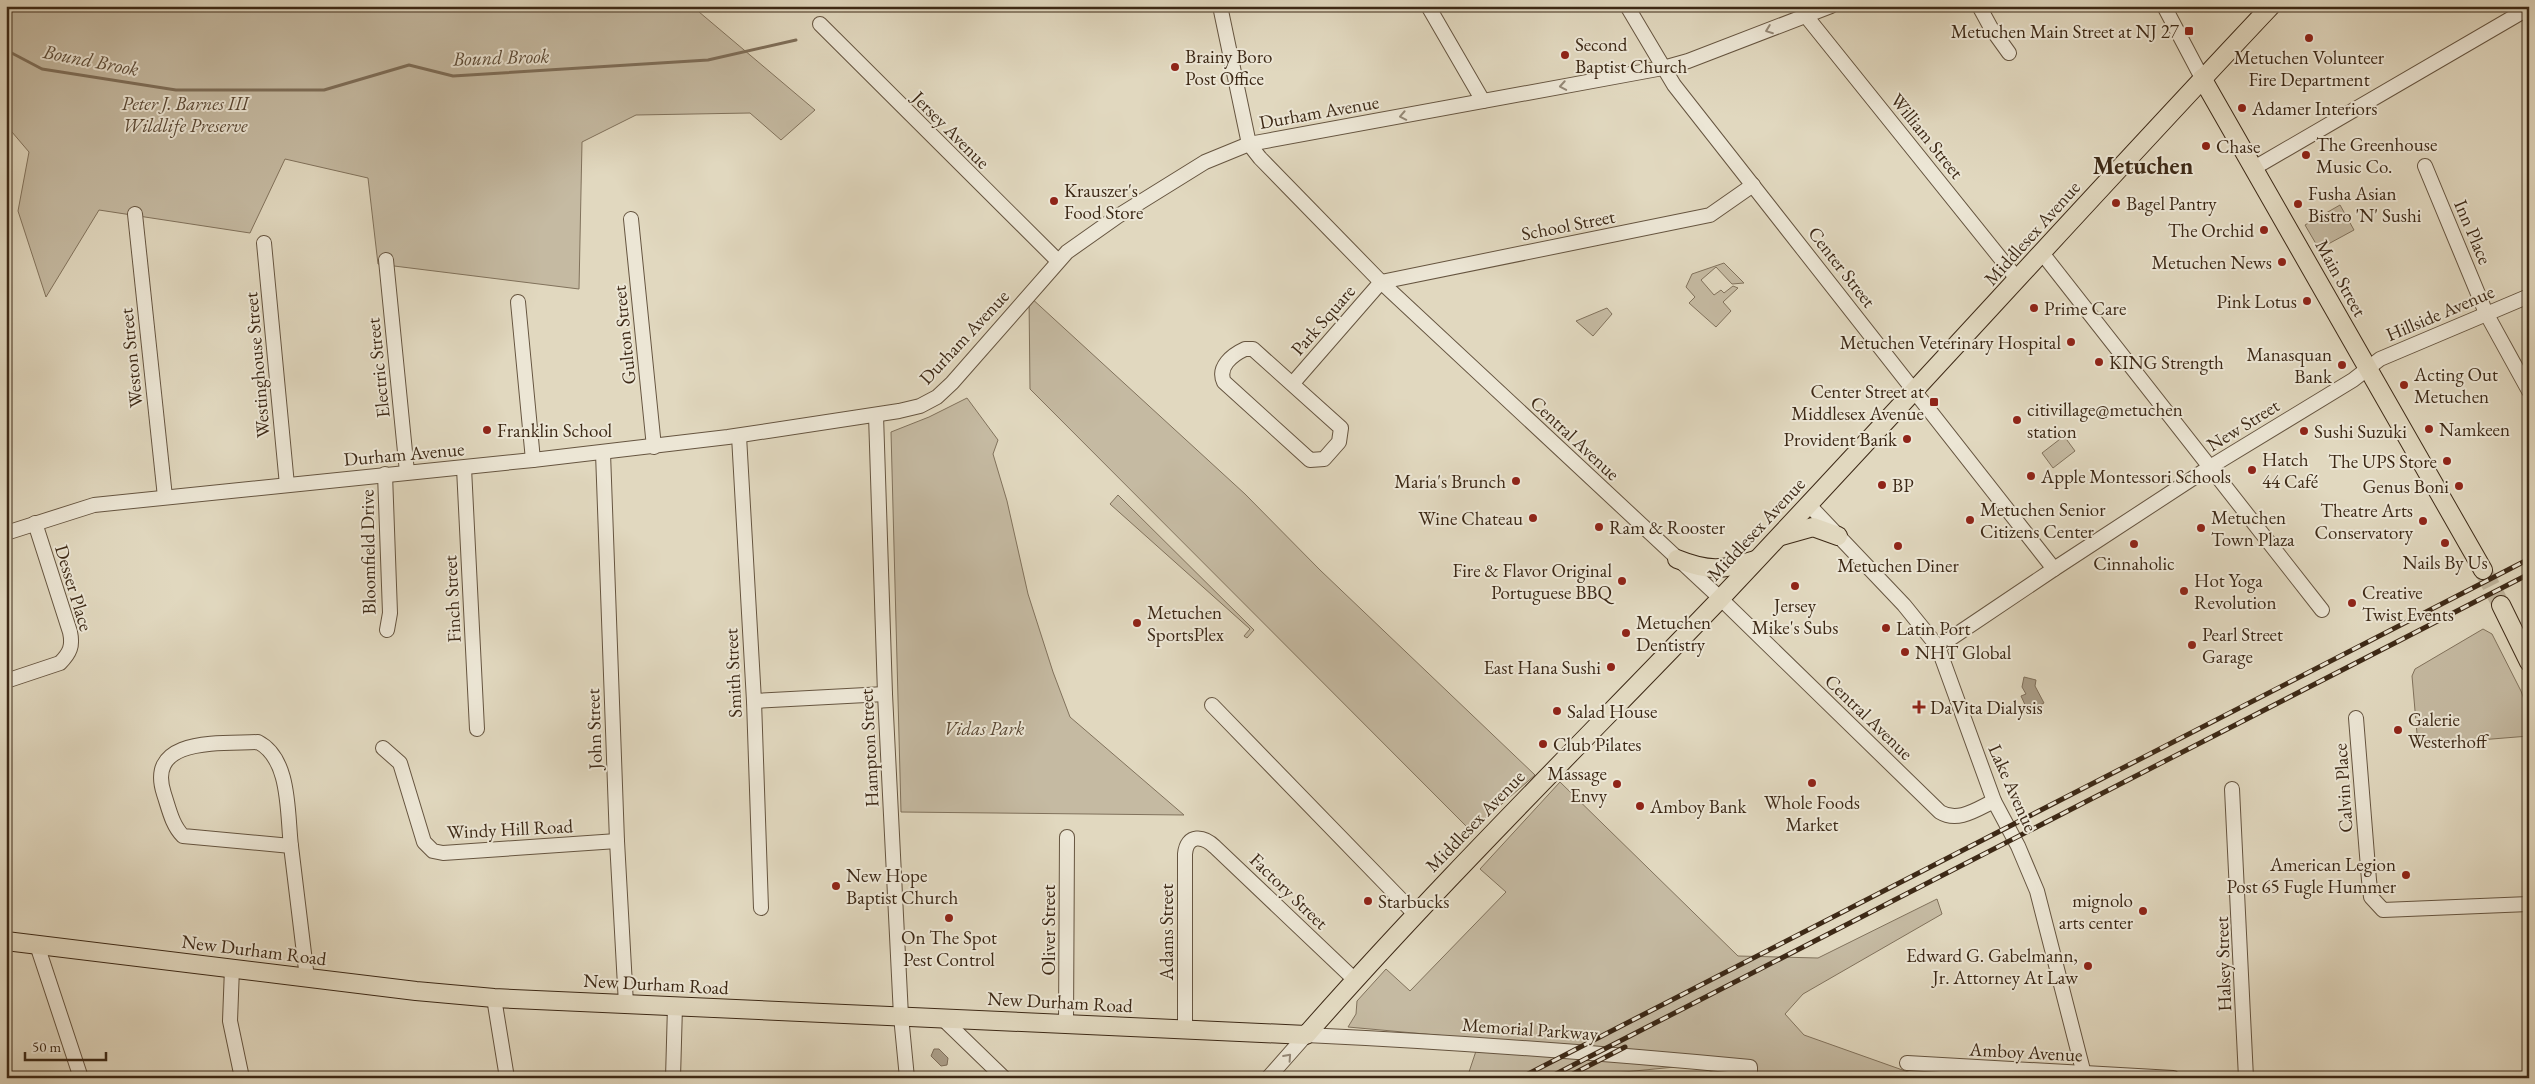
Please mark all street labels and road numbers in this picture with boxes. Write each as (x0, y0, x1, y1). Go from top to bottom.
street label: Jersey Avenue (905, 84, 995, 174)
street label: William Street (1885, 88, 1969, 184)
street label: Durham Avenue (1257, 89, 1381, 135)
street label: Middlesex Avenue (1978, 175, 2086, 291)
street label: Inn Place (2448, 196, 2498, 268)
street label: School Street (1519, 204, 1617, 246)
street label: Center Street (1803, 221, 1881, 313)
street label: Main Street (2310, 235, 2372, 321)
street label: Park Square (1285, 279, 1361, 361)
street label: Hillside Avenue (2382, 279, 2498, 347)
street label: Gulton Street (606, 284, 642, 386)
street label: Durham Avenue (914, 284, 1014, 390)
street label: Westinghouse Street (238, 291, 276, 439)
street label: Weston Street (113, 307, 149, 409)
street label: Electric Street (360, 317, 396, 419)
street label: Central Avenue (1525, 390, 1625, 486)
street label: New Street (2202, 393, 2284, 457)
street label: Durham Avenue (343, 436, 465, 472)
street label: Middlesex Avenue (1702, 472, 1810, 586)
street label: Bloomfield Drive (354, 489, 382, 615)
street label: Desser Place (49, 542, 99, 634)
street label: Finch Street (437, 555, 467, 643)
street label: Smith Street (718, 628, 748, 718)
street label: Central Avenue (1819, 669, 1919, 765)
street label: John Street (580, 688, 608, 772)
street label: Hampton Street (853, 688, 885, 808)
street label: Lake Avenue (1983, 740, 2043, 836)
street label: Calvin Place (2327, 742, 2359, 834)
street label: Middlesex Avenue (1420, 765, 1530, 877)
street label: Windy Hill Road (446, 813, 574, 845)
street label: Factory Street (1244, 847, 1334, 935)
street label: Adams Street (1154, 884, 1179, 981)
street label: Oliver Street (1036, 885, 1061, 975)
street label: Halsey Street (2209, 916, 2237, 1012)
street label: New Durham Road (180, 929, 328, 971)
street label: New Durham Road (583, 968, 730, 1000)
street label: New Durham Road (987, 986, 1134, 1018)
street label: Memorial Parkway (1461, 1012, 1599, 1046)
street label: Amboy Avenue (1968, 1036, 2083, 1067)

